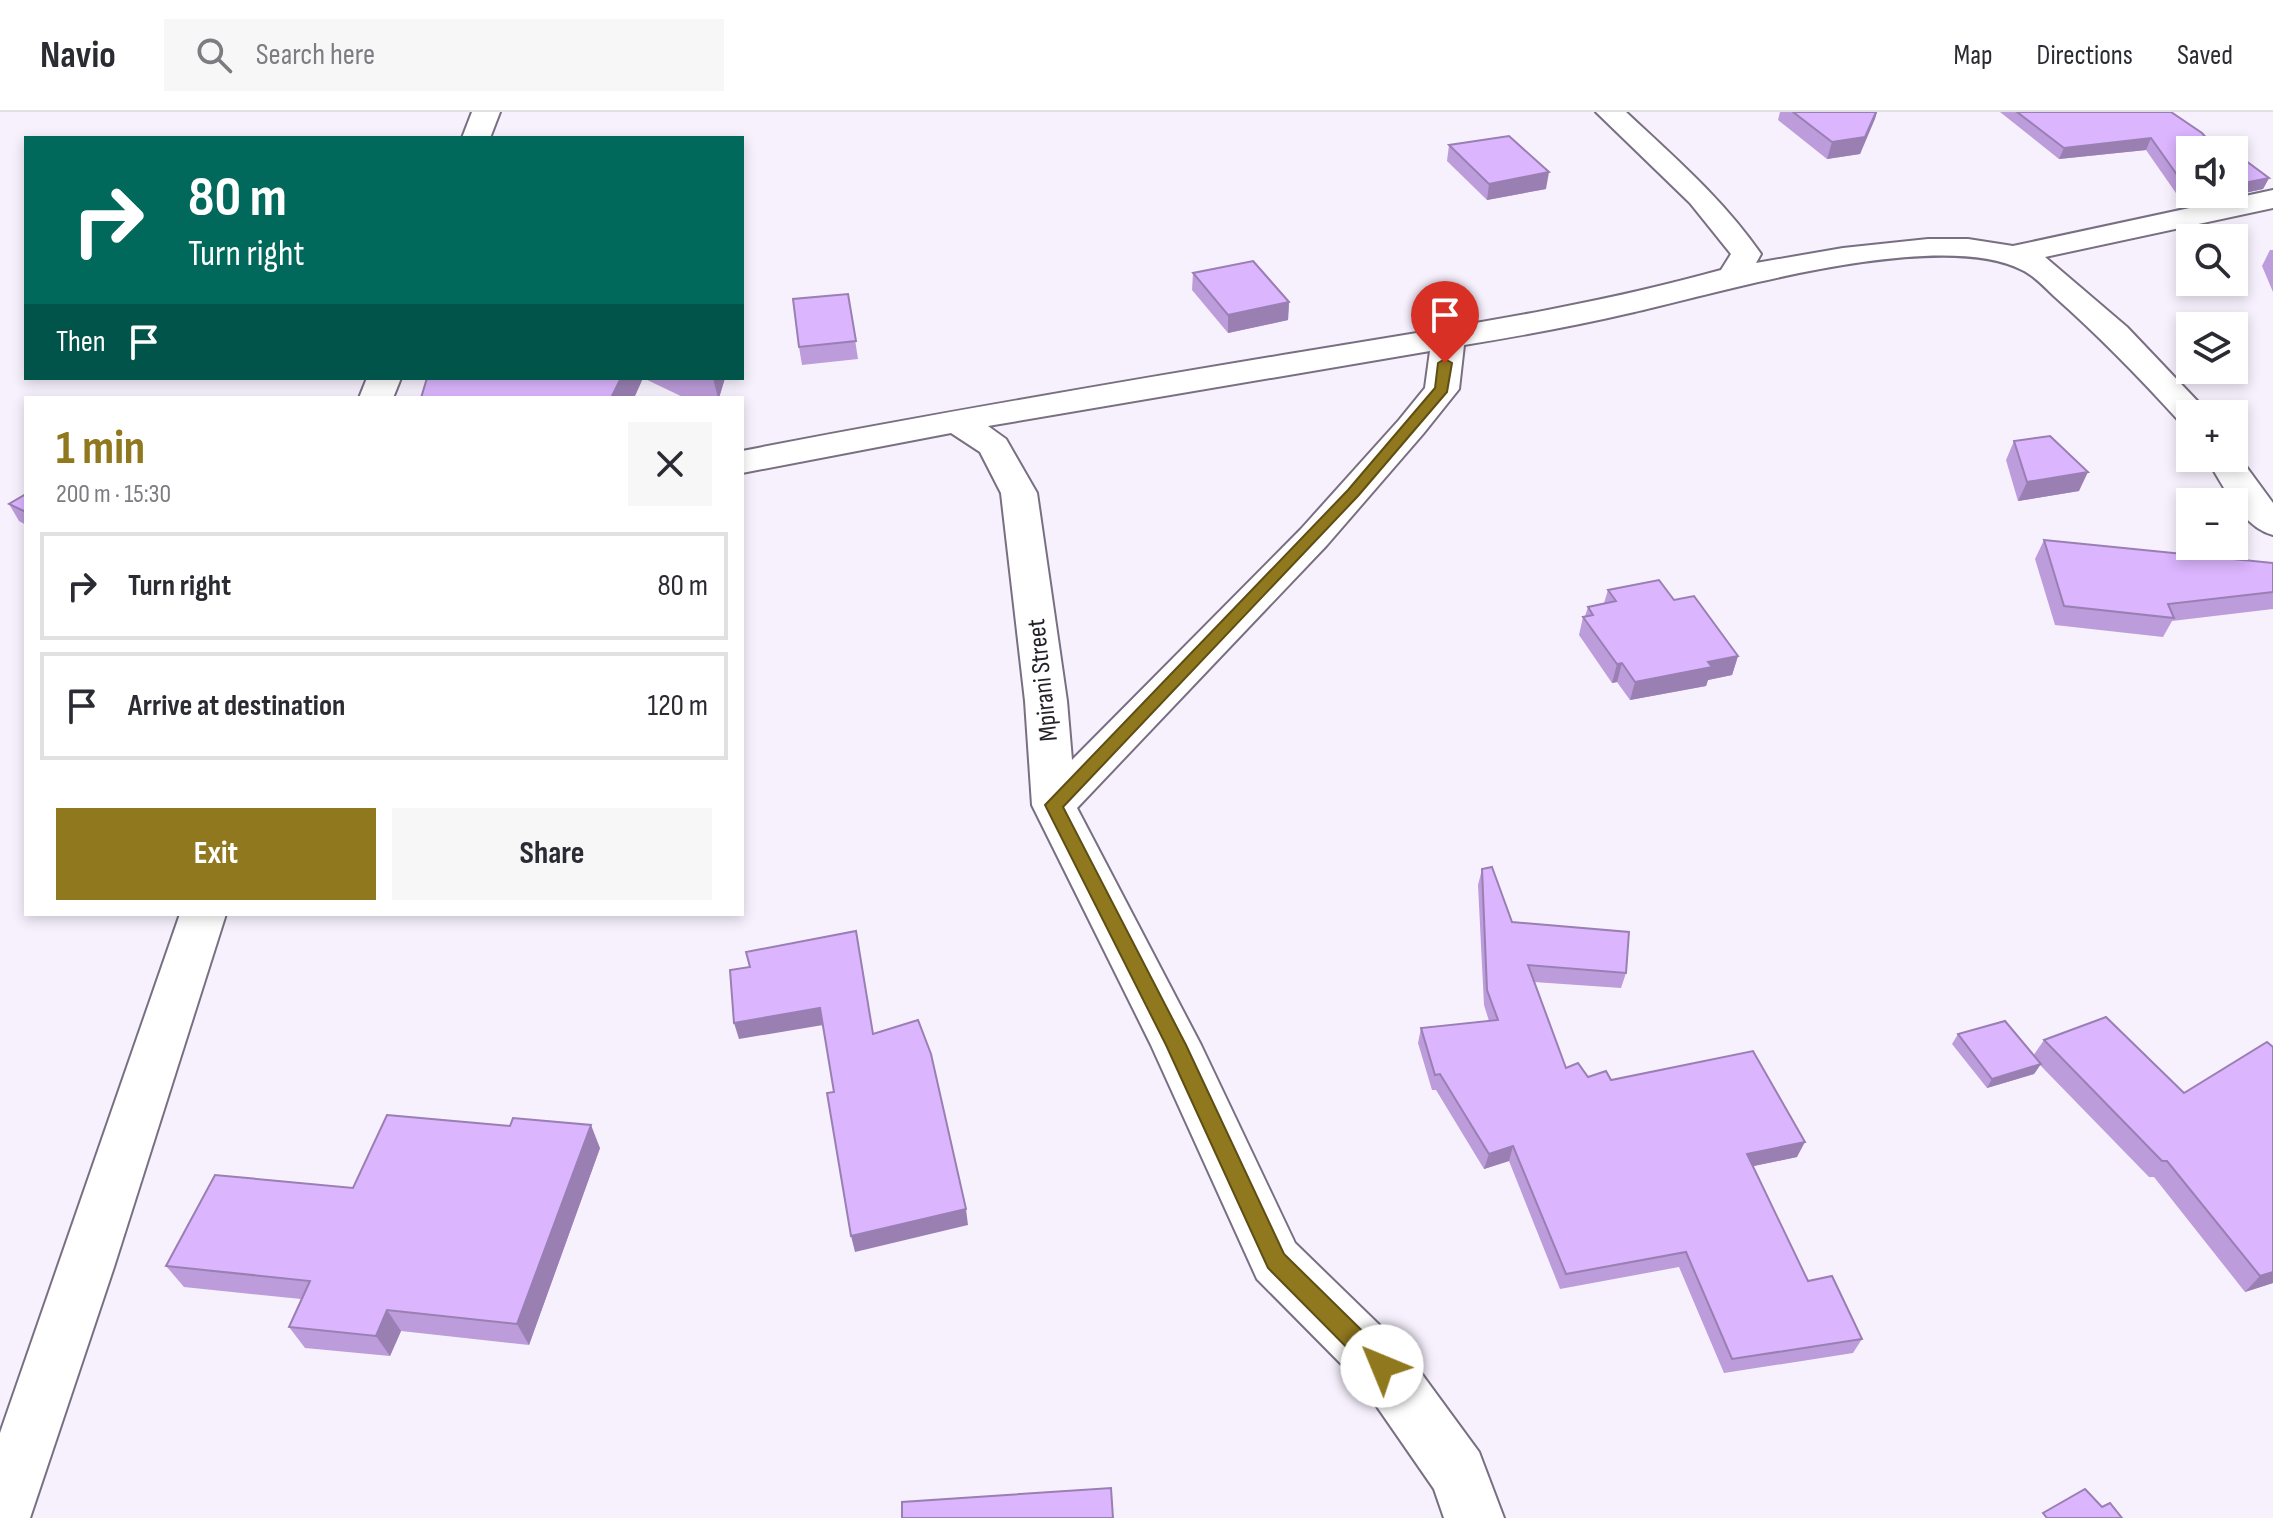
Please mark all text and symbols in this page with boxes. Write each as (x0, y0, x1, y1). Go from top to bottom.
search box (164, 19, 724, 91)
text: Navio (40, 33, 116, 78)
icon: search (192, 33, 236, 77)
text: Search here (256, 37, 375, 73)
text: Map (1954, 39, 1993, 72)
text: Directions (2037, 39, 2133, 72)
text: Saved (2177, 39, 2233, 72)
map controls (2176, 136, 2248, 560)
button: sound (2176, 136, 2248, 208)
text: 80 m (188, 165, 287, 232)
icon: right (56, 168, 160, 272)
button: search (2176, 224, 2248, 296)
text: Turn right (188, 233, 305, 276)
pin (1411, 281, 1479, 363)
icon: arrive (1423, 293, 1467, 337)
button: layers (2176, 312, 2248, 384)
icon: arrive (122, 320, 166, 364)
text: Then (56, 324, 106, 360)
button: + (2176, 400, 2248, 472)
text: 1 min (56, 420, 145, 477)
button: close (628, 422, 712, 506)
text: 200 m · 15:30 (56, 479, 171, 510)
button: − (2176, 488, 2248, 560)
icon: right (60, 564, 104, 608)
text: Turn right (128, 568, 231, 604)
text: 80 m (657, 568, 708, 604)
street label: Mpirani Street (1021, 617, 1065, 743)
icon: arrive (60, 684, 104, 728)
text: Arrive at destination (128, 688, 345, 724)
text: 120 m (647, 688, 708, 724)
button: Exit (56, 808, 376, 900)
button: Share (392, 808, 712, 900)
position arrow (1340, 1324, 1424, 1408)

